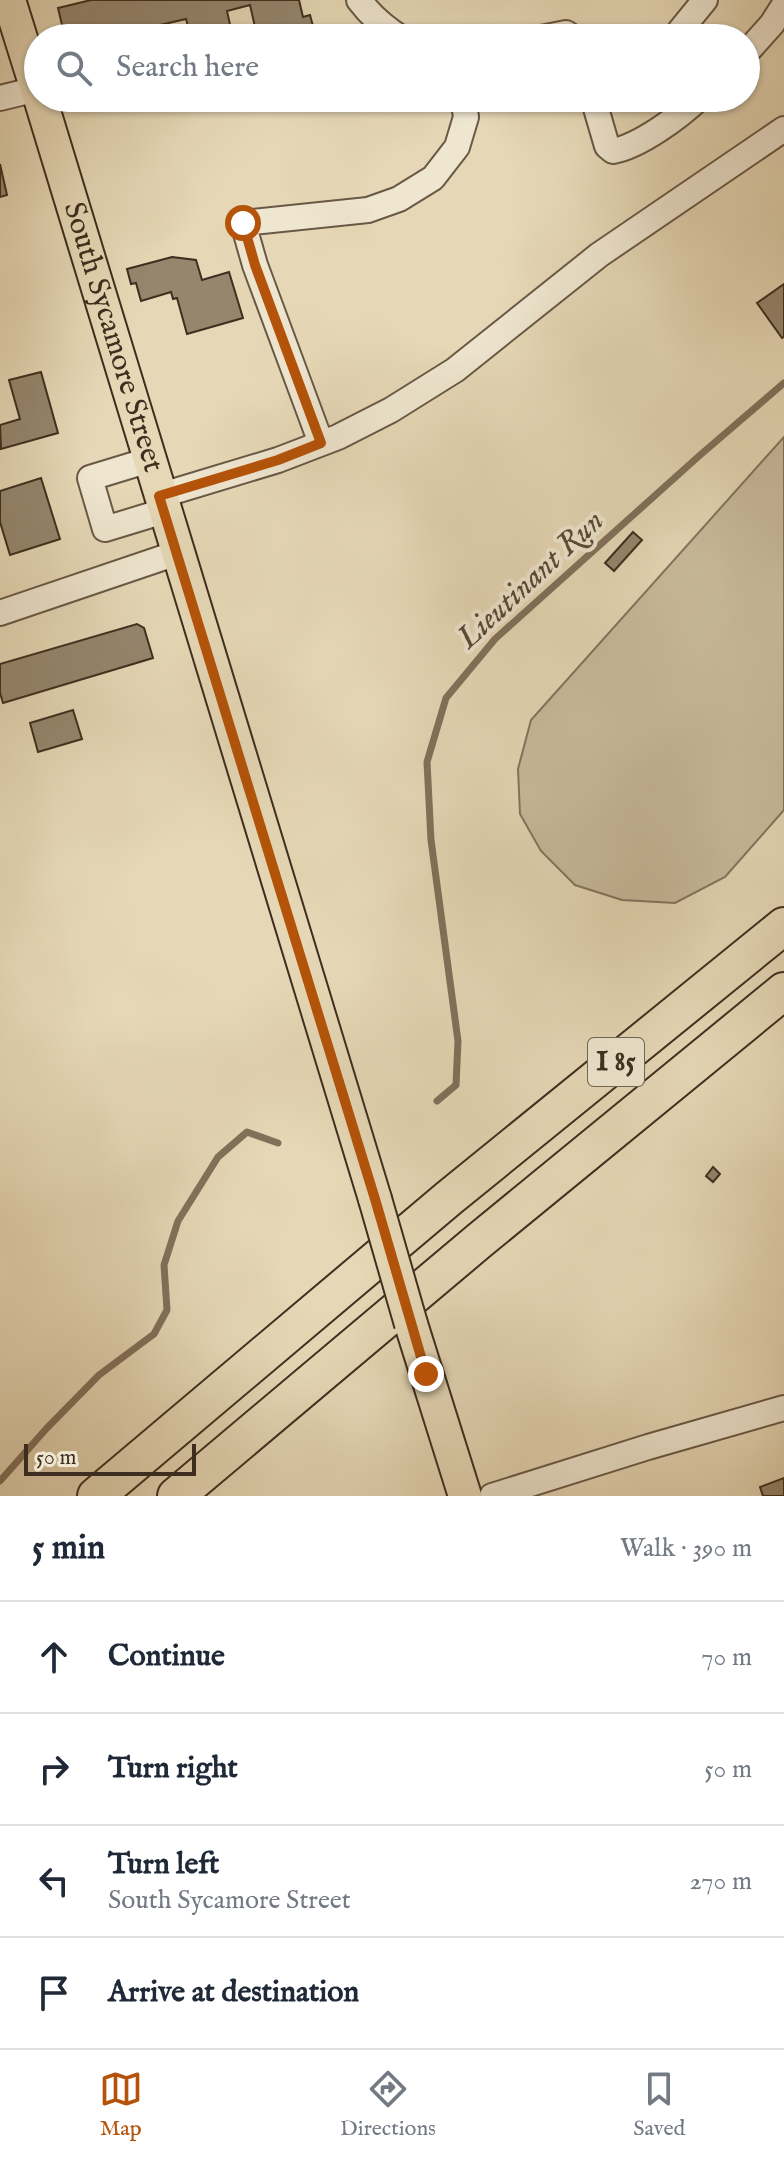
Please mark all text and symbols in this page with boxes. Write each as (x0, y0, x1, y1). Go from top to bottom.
search box (24, 24, 760, 112)
icon: search (52, 46, 96, 90)
text: Search here (116, 49, 259, 87)
street label: South Sycamore Street (54, 198, 172, 477)
route start (225, 205, 261, 241)
water label: Lieutinant Run (448, 501, 613, 659)
road number: I 85 (588, 1038, 644, 1086)
route end (408, 1356, 444, 1392)
scale bar (24, 1440, 196, 1476)
text: 50 m (36, 1444, 77, 1472)
text: 5 min (32, 1527, 105, 1570)
text: Walk · 390 m (620, 1532, 752, 1565)
icon: ahead (32, 1635, 76, 1679)
text: Continue (108, 1638, 225, 1676)
text: 70 m (701, 1641, 752, 1674)
icon: right (32, 1747, 76, 1791)
text: Turn right (108, 1750, 238, 1788)
text: 50 m (704, 1753, 752, 1786)
text: Turn left (108, 1846, 219, 1884)
icon: left (32, 1859, 76, 1903)
text: 270 m (689, 1865, 752, 1898)
text: South Sycamore Street (108, 1884, 351, 1917)
icon: arrive (32, 1971, 76, 2015)
text: Arrive at destination (108, 1974, 359, 2012)
tab: Map (99, 2067, 143, 2143)
tab: Directions (340, 2067, 436, 2143)
tab: Saved (633, 2067, 685, 2143)

